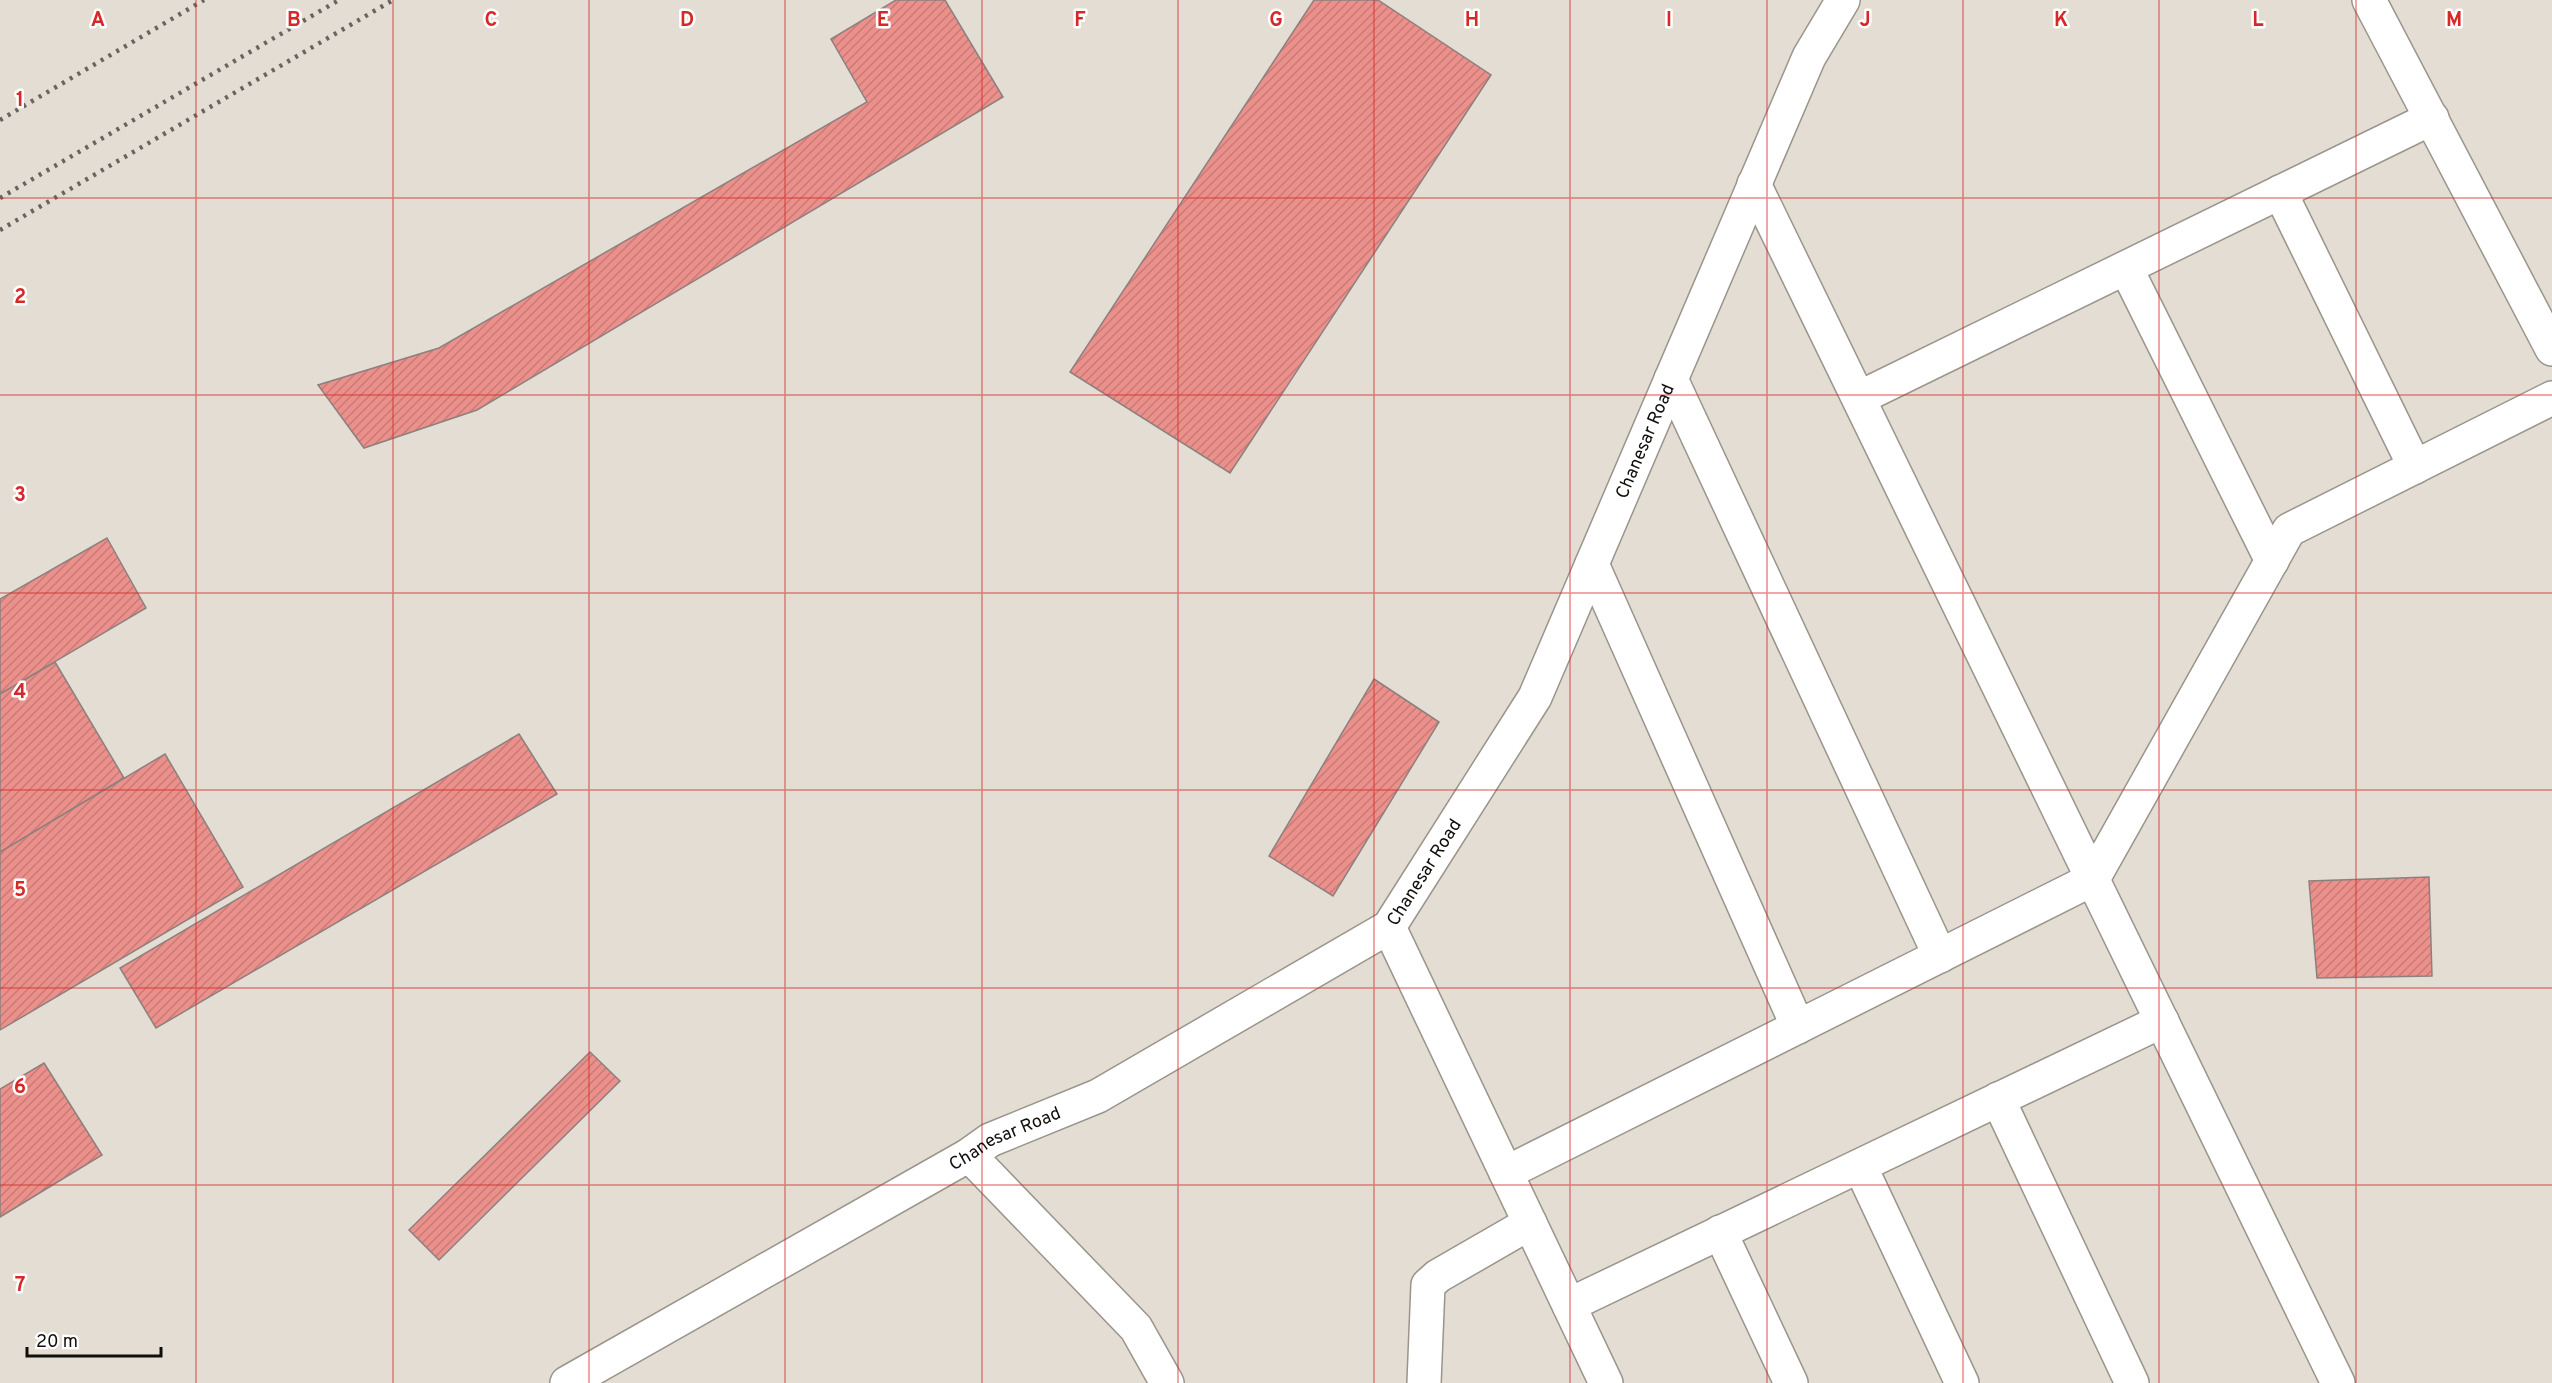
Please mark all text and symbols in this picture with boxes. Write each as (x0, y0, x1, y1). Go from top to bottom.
text: A (91, 8, 105, 34)
text: B (287, 8, 301, 34)
text: C (485, 8, 497, 34)
text: D (680, 8, 694, 34)
text: E (877, 8, 889, 34)
text: F (1074, 8, 1086, 34)
text: G (1269, 8, 1283, 34)
text: H (1465, 8, 1479, 34)
text: I (1666, 8, 1672, 34)
text: J (1859, 8, 1871, 34)
text: K (2054, 8, 2068, 34)
text: L (2252, 8, 2264, 34)
text: M (2446, 8, 2462, 34)
text: 1 (16, 88, 24, 114)
text: 2 (14, 285, 26, 311)
street label: Chanesar Road (1611, 381, 1681, 502)
text: 3 (14, 483, 26, 509)
text: 4 (14, 680, 26, 706)
street label: Chanesar Road (1383, 815, 1468, 931)
text: 5 (14, 878, 26, 904)
text: 6 (14, 1075, 26, 1101)
street label: Chanesar Road (945, 1102, 1065, 1177)
text: 7 (15, 1273, 25, 1299)
scale bar (27, 1320, 160, 1358)
text: 20 m (36, 1331, 78, 1354)

